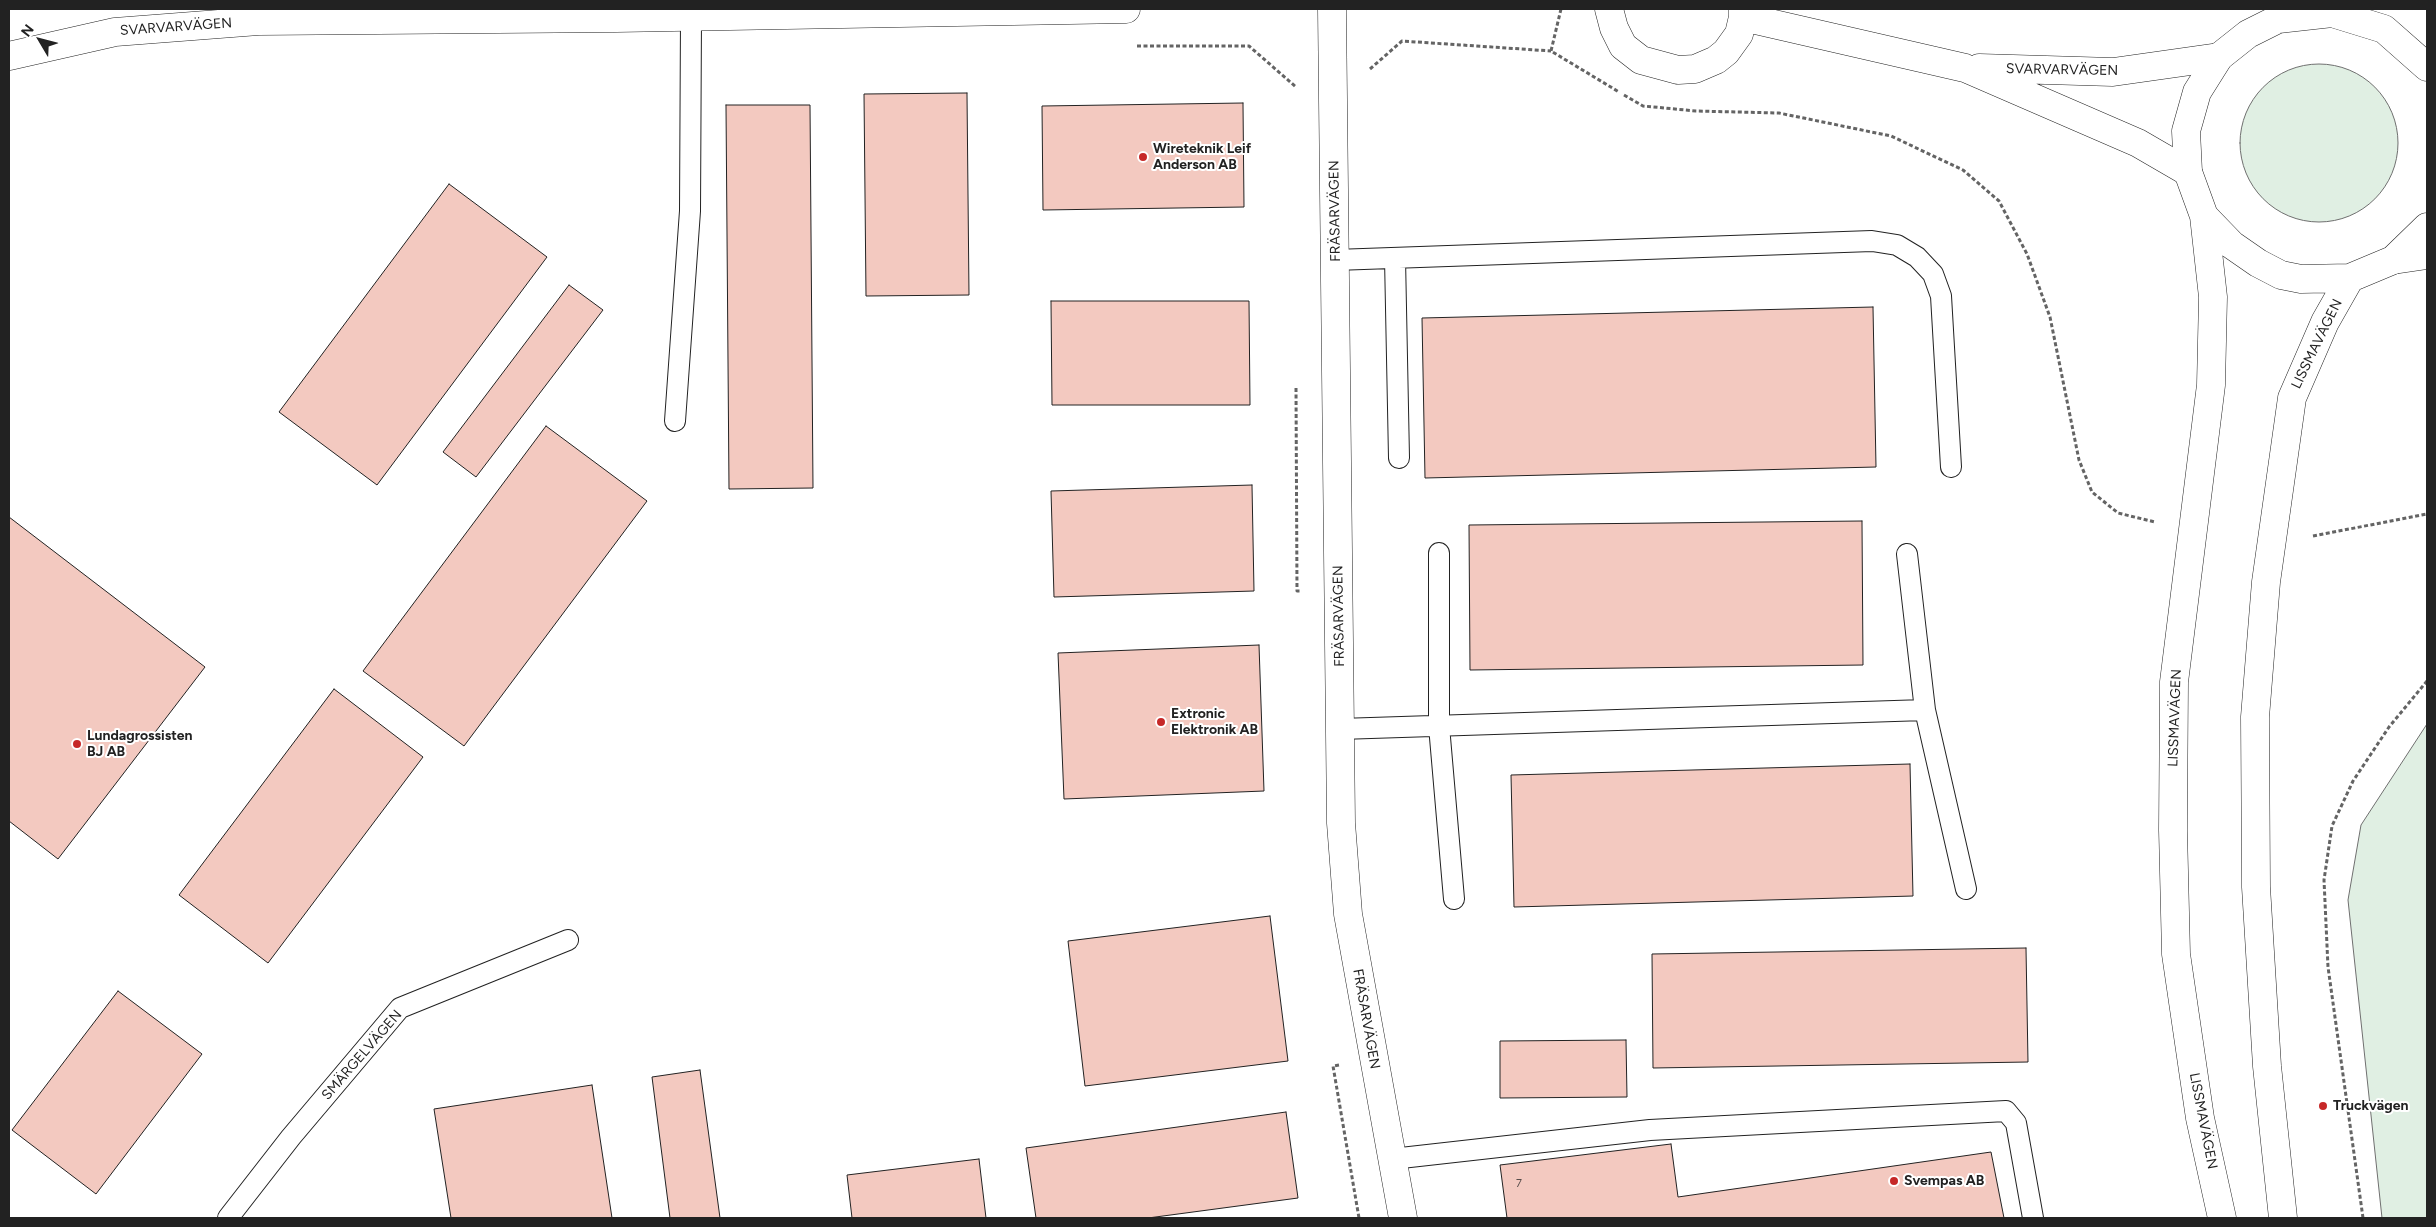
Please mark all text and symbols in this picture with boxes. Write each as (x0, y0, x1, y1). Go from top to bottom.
north arrow (15, 15, 65, 65)
street label: SVARVARVÄGEN (119, 15, 233, 39)
text: N (18, 21, 38, 40)
street label: SVARVARVÄGEN (2006, 61, 2118, 79)
place label: Wireteknik Leif Anderson AB (1153, 141, 1251, 174)
marker: Wireteknik Leif Anderson AB (1137, 151, 1149, 163)
street label: FRÄSARVÄGEN (1326, 160, 1344, 262)
street label: LISSMAVÄGEN (2288, 296, 2346, 392)
street label: FRÄSARVÄGEN (1330, 565, 1348, 667)
street label: LISSMAVÄGEN (2165, 669, 2185, 767)
place label: Extronic Elektronik AB (1171, 706, 1258, 739)
marker: Extronic Elektronik AB (1155, 716, 1167, 728)
place label: Lundagrossisten BJ AB (87, 728, 193, 760)
marker: Lundagrossisten BJ AB (71, 738, 83, 750)
street label: FRÄSARVÄGEN (1349, 968, 1383, 1070)
street label: SMÄRGELVÄGEN (318, 1007, 406, 1103)
street label: LISSMAVÄGEN (2185, 1071, 2221, 1171)
place label: Truckvägen (2333, 1098, 2408, 1114)
marker: Truckvägen (2317, 1100, 2329, 1112)
place label: Svempas AB (1904, 1173, 1984, 1189)
marker: Svempas AB (1888, 1175, 1900, 1187)
house number: 7 (1516, 1177, 1522, 1191)

